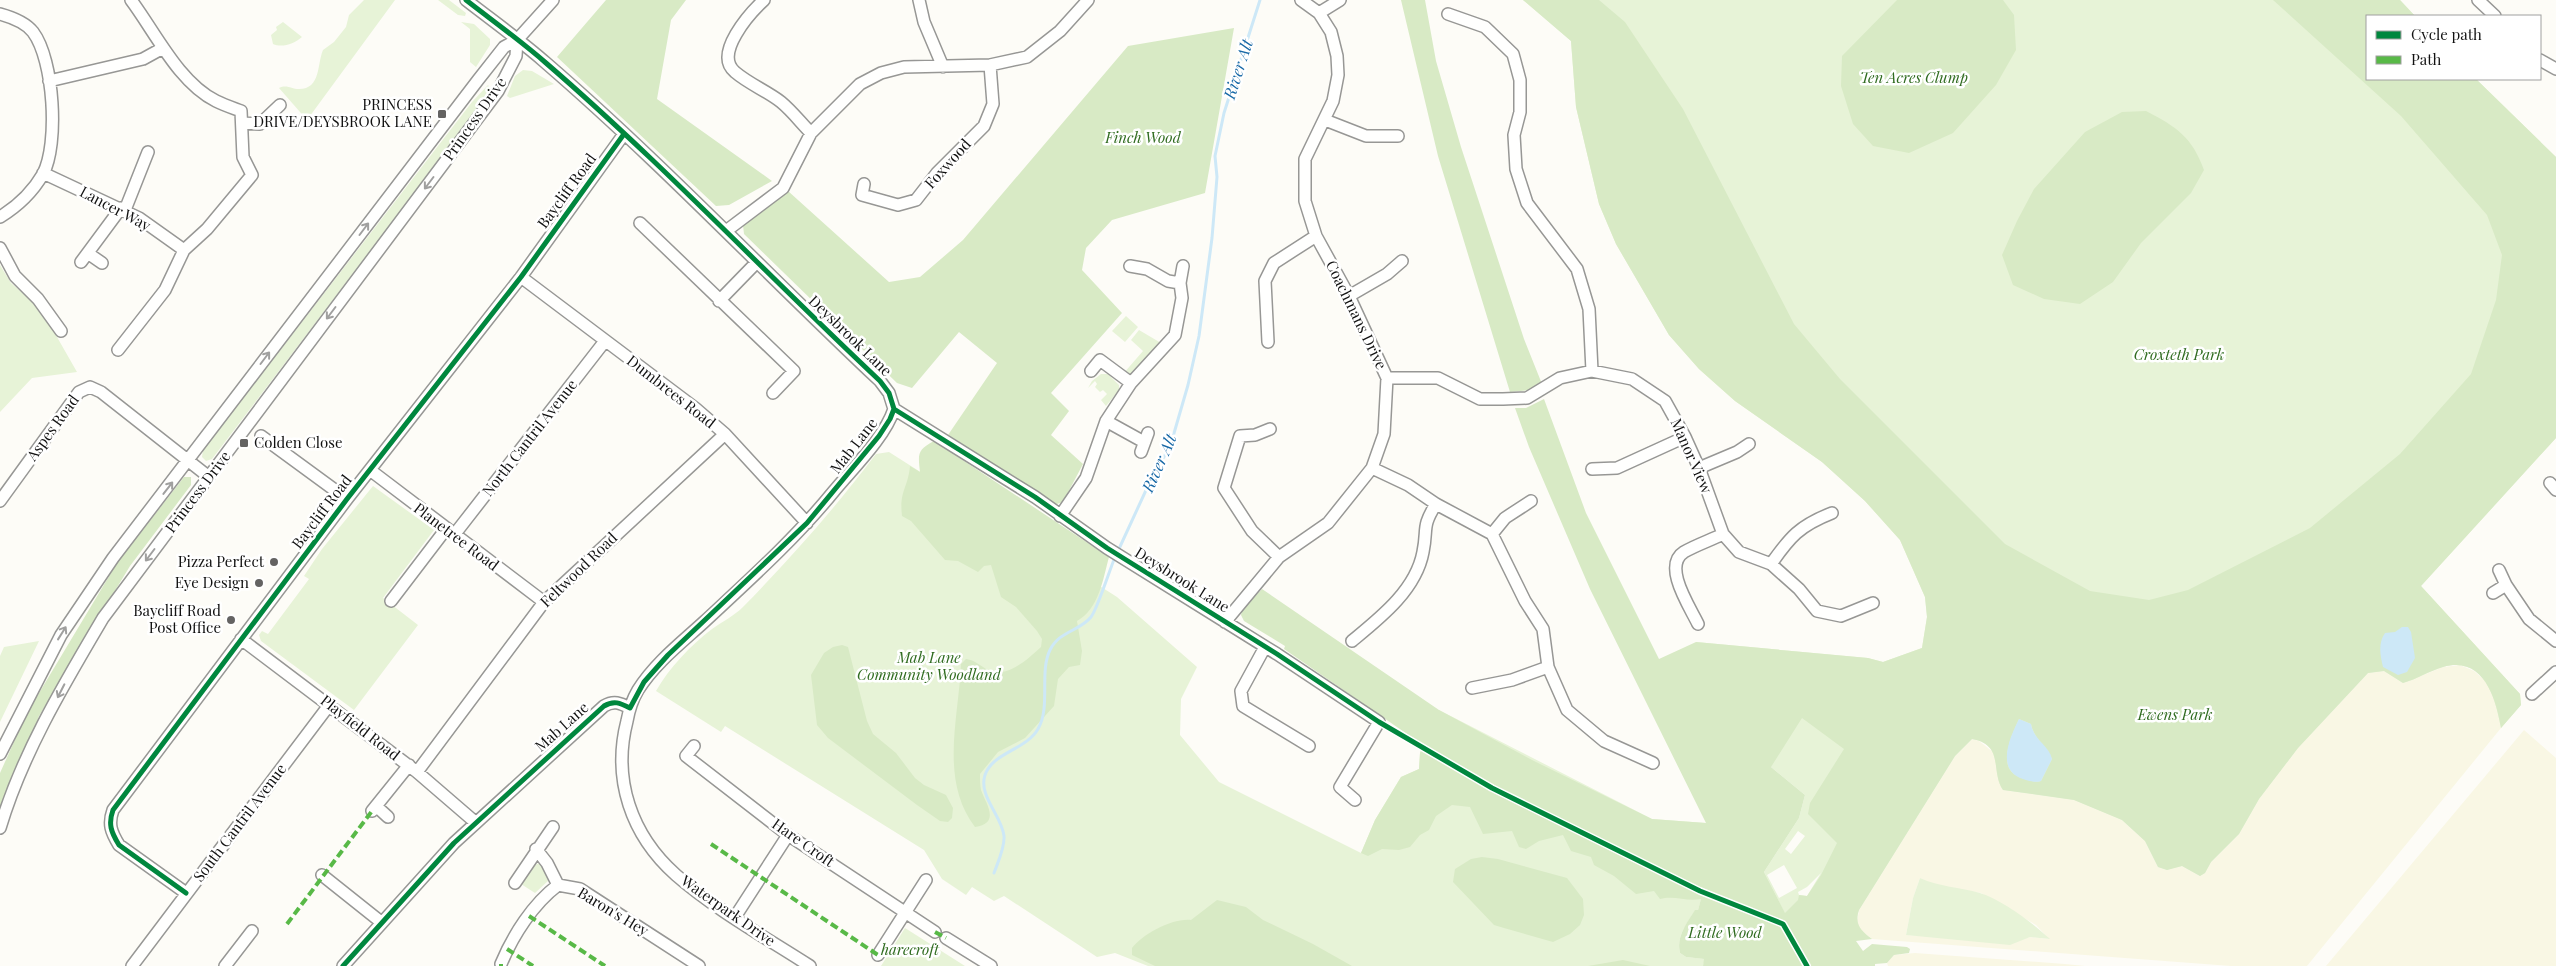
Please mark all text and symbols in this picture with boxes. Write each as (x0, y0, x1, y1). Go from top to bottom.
legend (2366, 15, 2541, 80)
text: Cycle path (2411, 24, 2482, 44)
water label: River Alt (1218, 36, 1257, 102)
text: Path (2411, 49, 2441, 69)
park label: Ten Acres Clump (1860, 67, 1968, 87)
street label: Princess Drive (438, 73, 510, 164)
place label: PRINCESS DRIVE/DEYSBROOK LANE (253, 94, 432, 131)
marker: PRINCESS DRIVE/DEYSBROOK LANE (436, 108, 448, 120)
park label: Finch Wood (1104, 127, 1182, 147)
street label: Foxwood (920, 134, 975, 193)
street label: Baycliff Road (532, 149, 600, 232)
one-way arrow (424, 176, 434, 190)
street label: Lancer Way (77, 181, 155, 235)
one-way arrow (359, 222, 369, 236)
street label: Coachmans Drive (1322, 257, 1392, 372)
street label: Deysbrook Lane (805, 291, 897, 380)
one-way arrow (326, 306, 337, 319)
park label: Croxteth Park (2134, 344, 2224, 364)
street label: Dumbrees Road (623, 350, 720, 432)
one-way arrow (260, 352, 271, 365)
street label: North Cantril Avenue (477, 375, 581, 500)
street label: Aspes Road (21, 390, 83, 465)
street label: Mab Lane (825, 413, 881, 477)
street label: Manor View (1667, 415, 1717, 496)
water label: River Alt (1136, 430, 1181, 496)
place label: Colden Close (254, 432, 343, 452)
marker: Colden Close (238, 437, 250, 449)
street label: Princess Drive (160, 446, 235, 536)
street label: Baycliff Road (287, 470, 356, 552)
one-way arrow (162, 481, 173, 494)
street label: Planetree Road (410, 498, 503, 575)
street label: Feltwood Road (535, 527, 621, 611)
street label: Deysbrook Lane (1131, 542, 1234, 616)
one-way arrow (145, 548, 155, 562)
place label: Pizza Perfect (178, 551, 265, 571)
marker: Pizza Perfect (268, 556, 280, 568)
place label: Eye Design (175, 572, 249, 592)
marker: Eye Design (253, 577, 265, 589)
place label: Baycliff Road Post Office (133, 600, 221, 637)
marker: Baycliff Road Post Office (225, 614, 237, 626)
one-way arrow (58, 627, 68, 641)
park label: Mab Lane Community Woodland (857, 647, 1002, 684)
one-way arrow (56, 683, 66, 698)
street label: Playfield Road (317, 690, 405, 765)
street label: Mab Lane (530, 697, 592, 756)
park label: Ewens Park (2137, 704, 2213, 724)
street label: South Cantril Avenue (188, 759, 290, 886)
street label: Hare Croft (768, 813, 839, 871)
street label: Waterpark Drive (677, 870, 780, 950)
street label: Baron's Hey (574, 882, 653, 940)
park label: Little Wood (1687, 922, 1763, 942)
park label: harecroft (880, 939, 940, 959)

